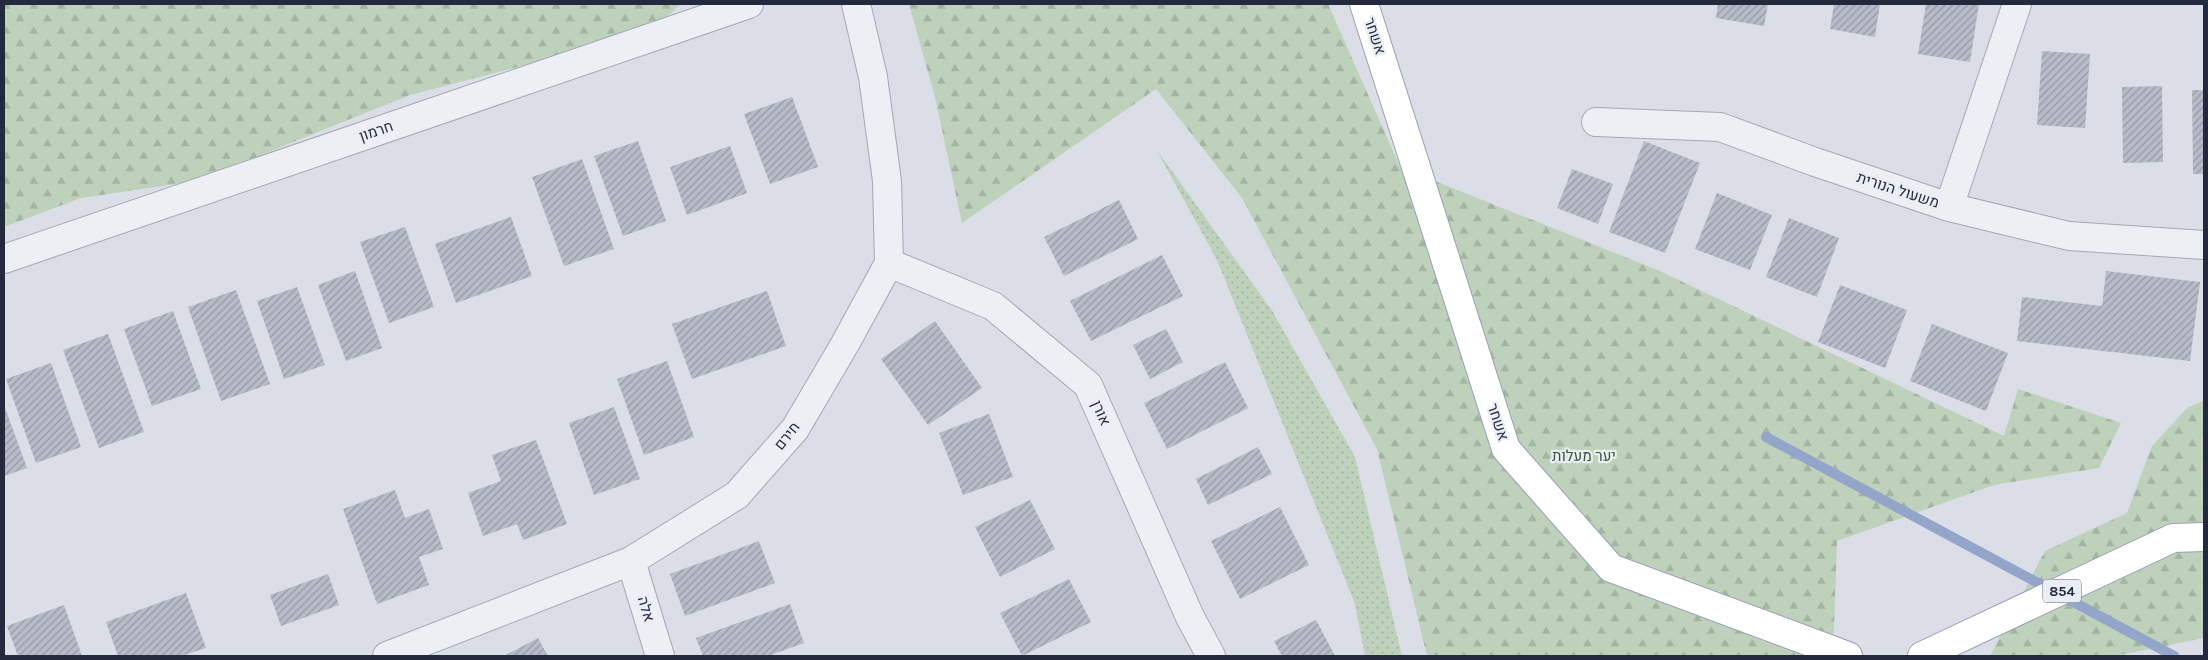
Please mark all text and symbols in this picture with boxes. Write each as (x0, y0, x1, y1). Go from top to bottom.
street label: אשחר (1361, 15, 1389, 57)
street label: חרמון (357, 117, 395, 145)
street label: משעול הנורית (1854, 168, 1942, 212)
street label: אורן (1088, 398, 1114, 428)
street label: אשחר (1484, 401, 1512, 443)
street label: חירם (770, 418, 804, 454)
park label: יער מעלות (1552, 447, 1616, 465)
road number: 854 (2043, 580, 2081, 602)
street label: אלה (634, 594, 658, 624)

